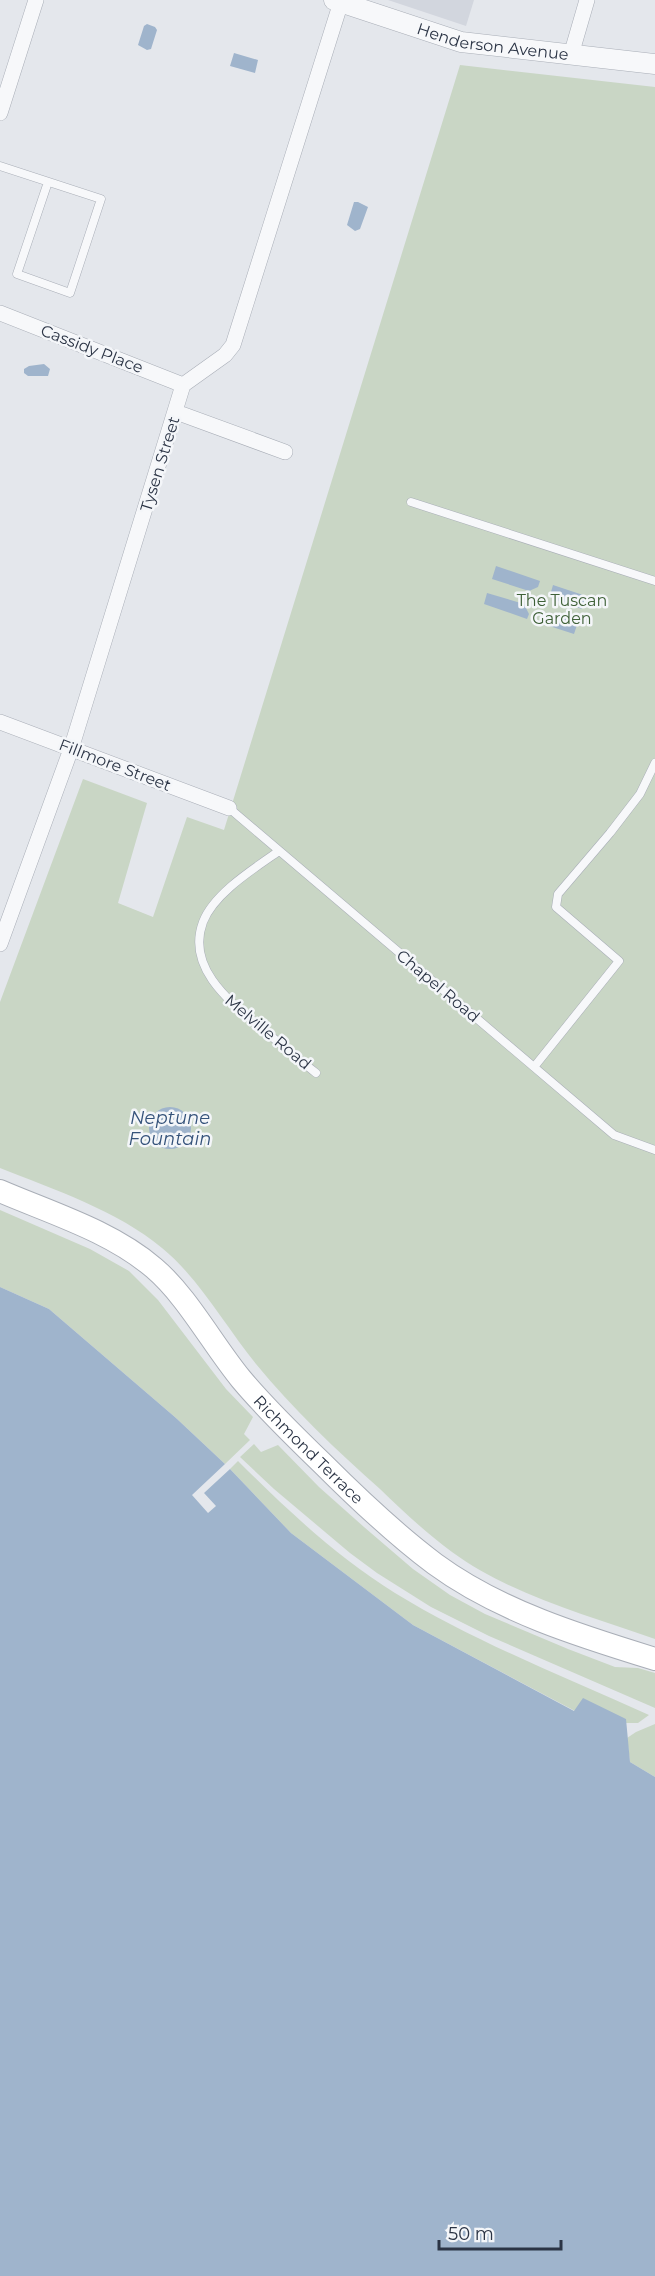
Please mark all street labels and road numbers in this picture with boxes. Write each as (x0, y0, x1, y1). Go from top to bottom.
street label: Henderson Avenue (415, 19, 570, 64)
street label: Cassidy Place (38, 321, 146, 377)
street label: Tysen Street (136, 414, 184, 514)
street label: Fillmore Street (56, 735, 174, 795)
street label: Chapel Road (393, 946, 483, 1026)
street label: Melville Road (221, 990, 315, 1074)
street label: Richmond Terrace (250, 1391, 367, 1508)

